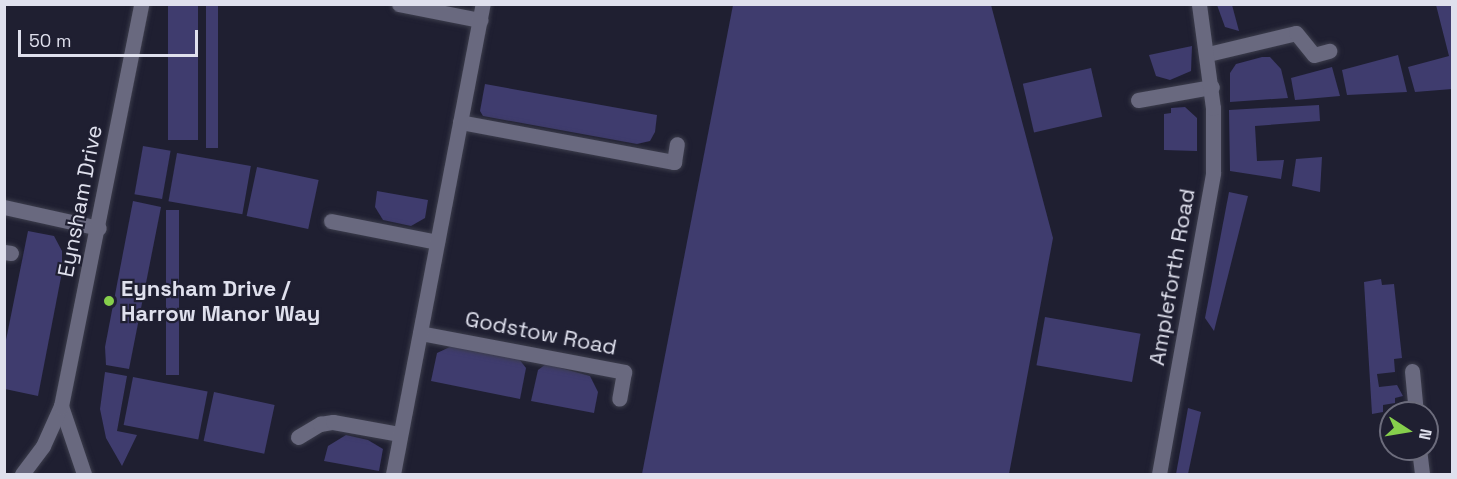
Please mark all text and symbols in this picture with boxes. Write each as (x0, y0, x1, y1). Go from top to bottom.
scale bar (21, 18, 201, 56)
text: 50 m (29, 29, 71, 52)
street label: Eynsham Drive (52, 123, 108, 279)
street label: Ampleforth Road (1143, 186, 1201, 368)
place label: Eynsham Drive / Harrow Manor Way (121, 275, 320, 326)
marker: Eynsham Drive / Harrow Manor Way (102, 294, 116, 308)
street label: Godstow Road (463, 305, 619, 361)
north arrow (1379, 401, 1439, 461)
text: N (1414, 427, 1437, 442)

